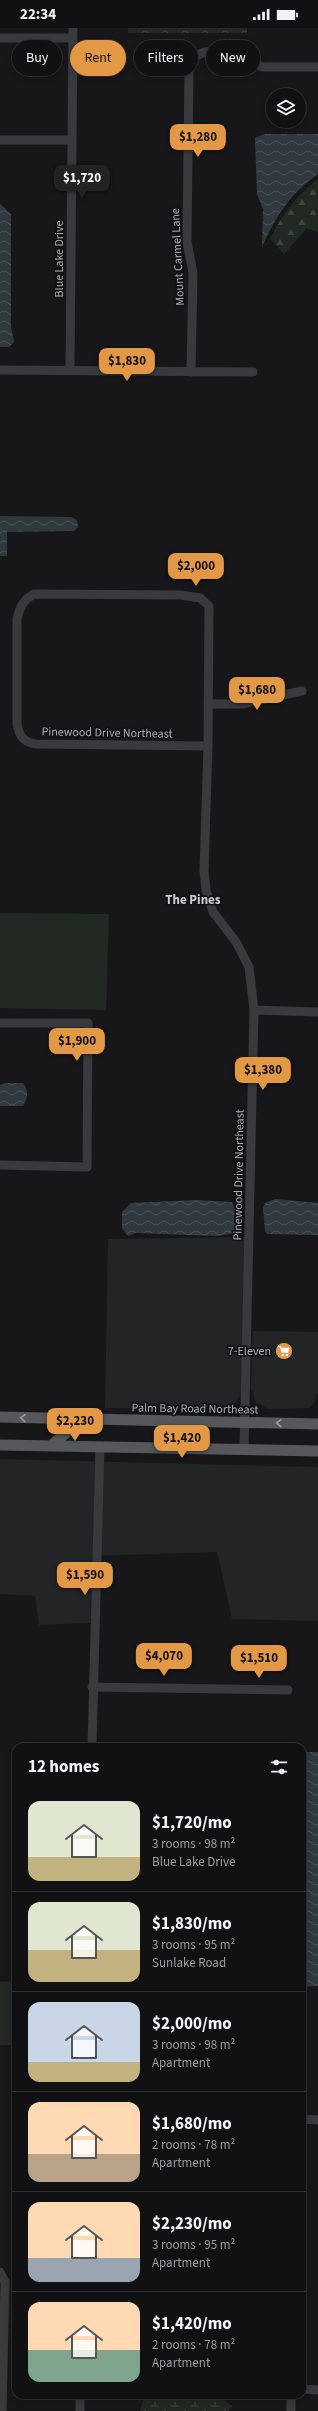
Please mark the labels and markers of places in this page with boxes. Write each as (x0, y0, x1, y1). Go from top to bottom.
pin: $1,280 (165, 124, 231, 158)
pin: $1,720 (49, 165, 115, 199)
pin: $1,830 (94, 348, 160, 382)
pin: $2,000 (163, 553, 229, 587)
pin: $1,680 (224, 677, 290, 711)
pin: $1,900 (44, 1028, 110, 1062)
pin: $1,380 (230, 1057, 296, 1091)
supermarket icon: 7-Eleven (274, 1341, 294, 1361)
place label: 7-Eleven (228, 1343, 271, 1360)
pin: $2,230 (42, 1408, 108, 1442)
pin: $1,420 (149, 1425, 215, 1459)
pin: $1,590 (52, 1562, 118, 1596)
pin: $4,070 (131, 1643, 197, 1677)
pin: $1,510 (226, 1645, 292, 1679)

